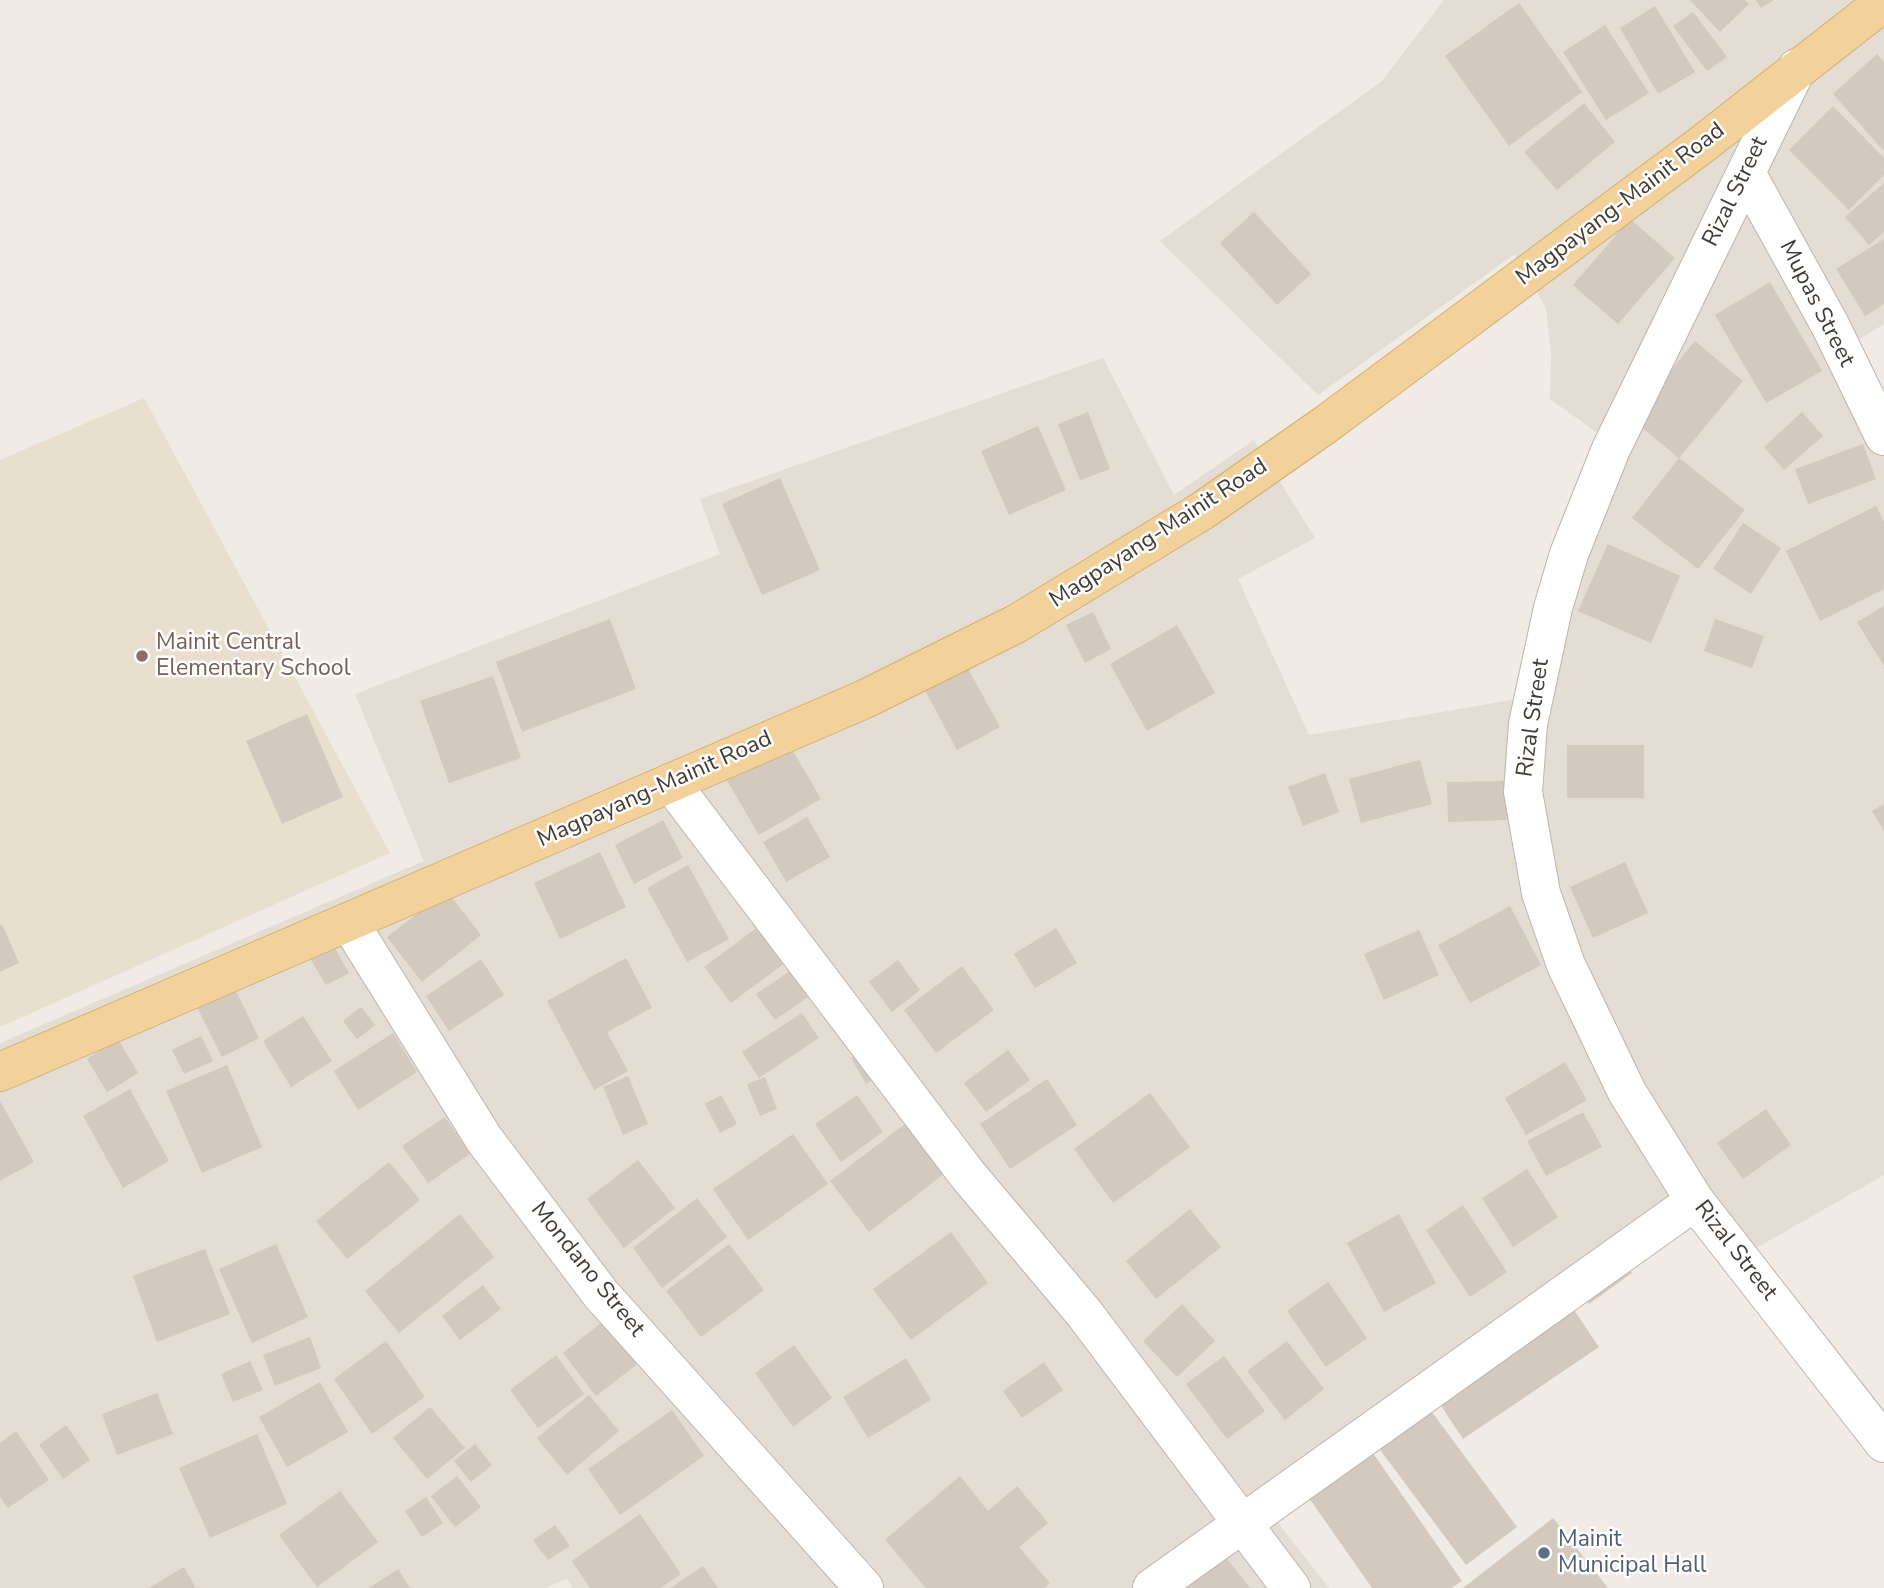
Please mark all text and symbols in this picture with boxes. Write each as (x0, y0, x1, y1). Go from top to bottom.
street label: Magpayang-Mainit Road (1511, 118, 1731, 292)
street label: Rizal Street (1698, 133, 1774, 251)
street label: Mupas Street (1772, 236, 1860, 372)
street label: Magpayang-Mainit Road (1045, 453, 1273, 615)
place label: Mainit Central Elementary School (156, 629, 350, 683)
marker: Mainit Central Elementary School (134, 648, 150, 664)
street label: Rizal Street (1512, 657, 1556, 779)
street label: Magpayang-Mainit Road (533, 726, 777, 854)
street label: Rizal Street (1688, 1196, 1782, 1306)
street label: Mondano Street (524, 1197, 650, 1343)
place label: Mainit Municipal Hall (1558, 1526, 1707, 1580)
marker: Mainit Municipal Hall (1536, 1545, 1552, 1561)

